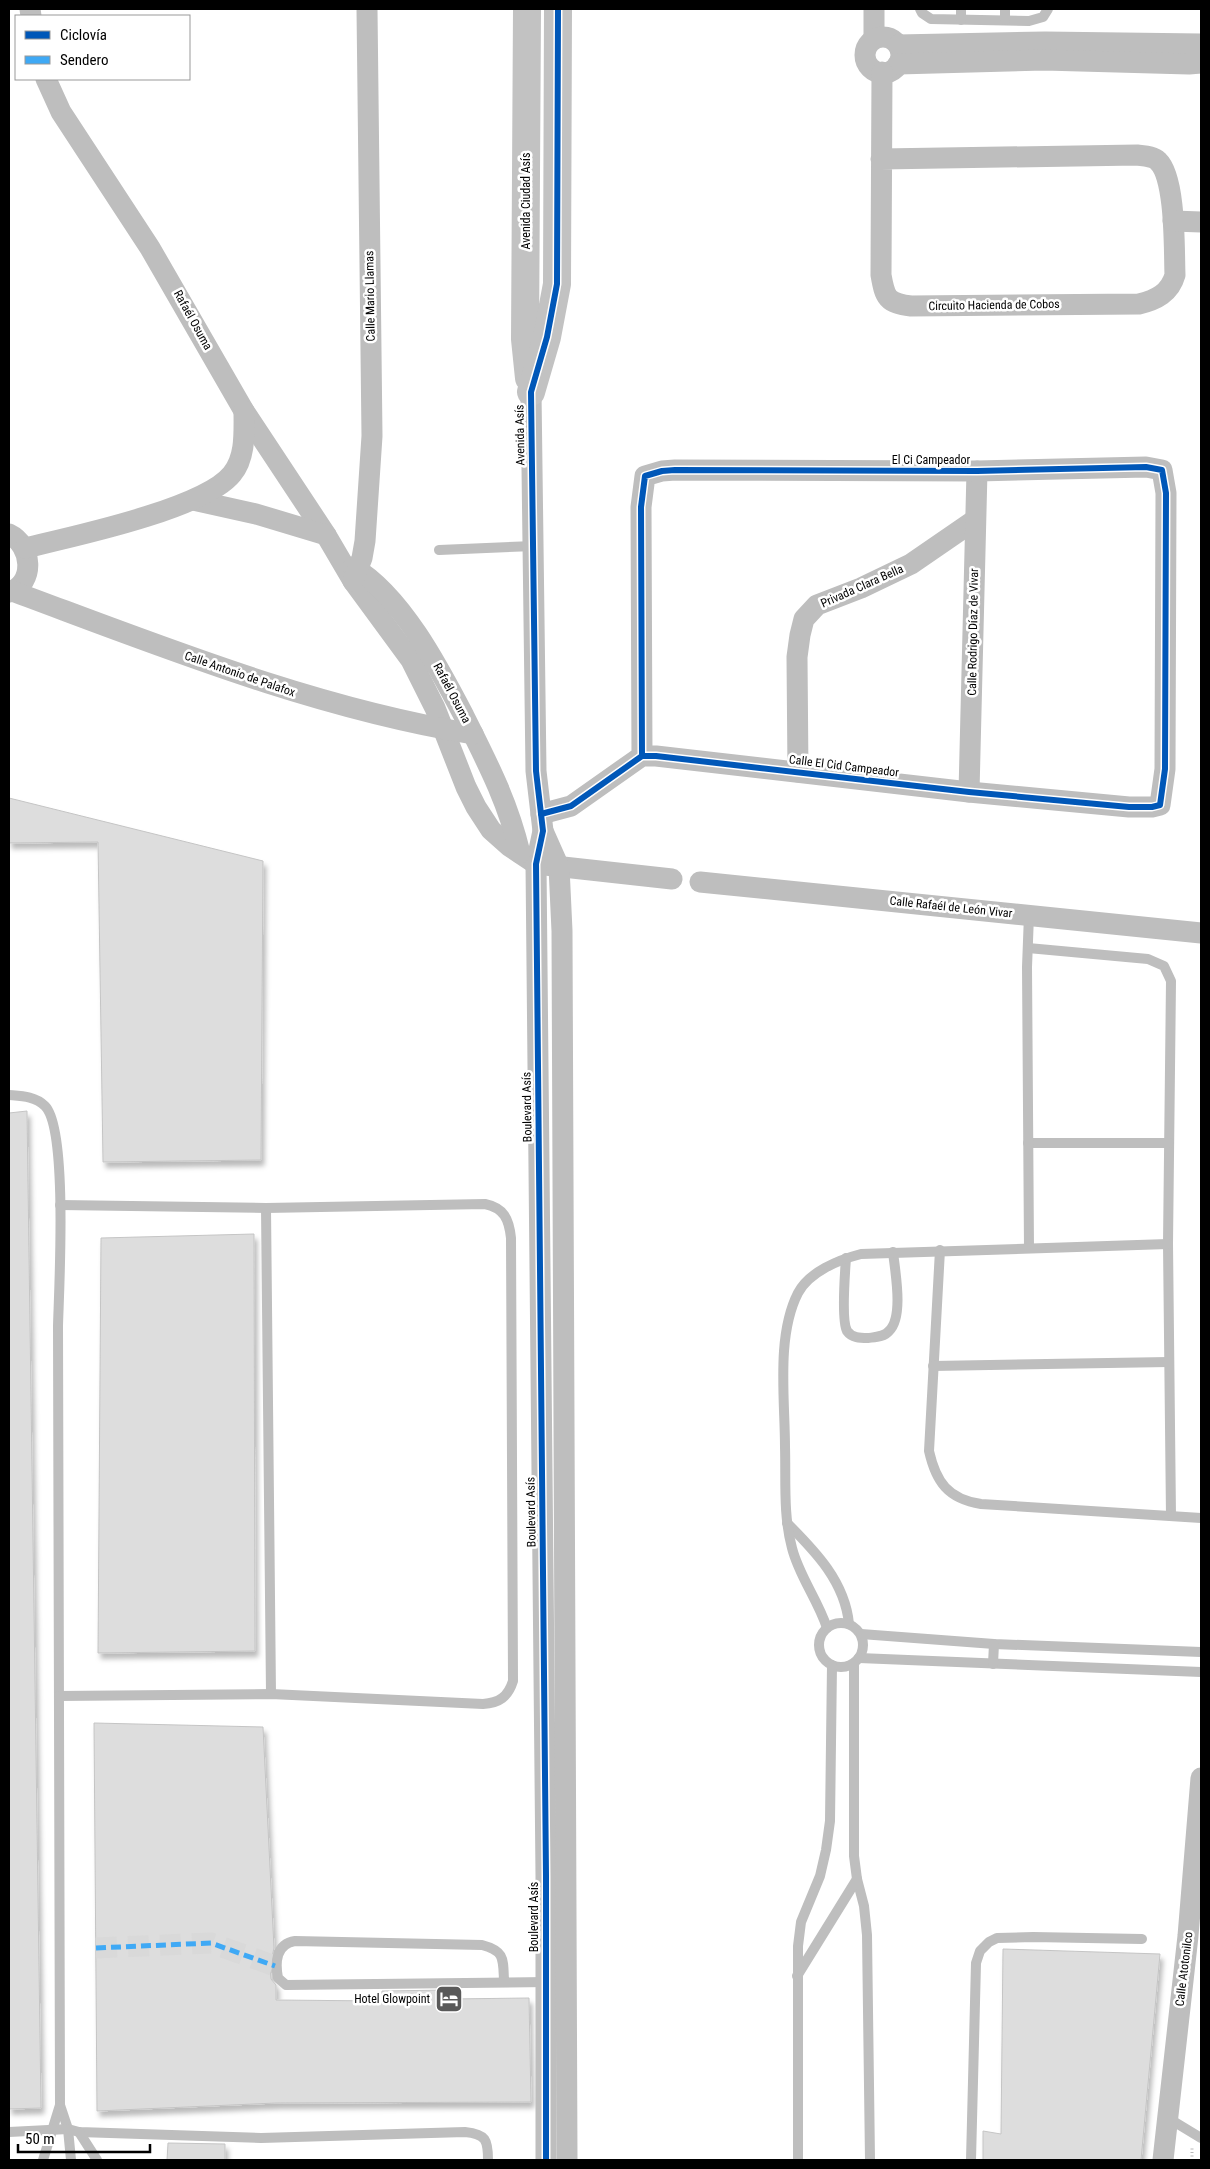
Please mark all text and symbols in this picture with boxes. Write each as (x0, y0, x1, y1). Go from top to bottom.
legend (15, 15, 190, 80)
text: Ciclovía (60, 26, 107, 44)
text: Sendero (60, 51, 109, 69)
street label: Avenida Ciudad Asís (519, 153, 533, 249)
street label: Calle Mario Llamas (362, 250, 378, 342)
street label: Rafaél Osuma (171, 288, 215, 352)
street label: Circuito Hacienda de Cobos (928, 297, 1060, 313)
street label: Avenida Asís (512, 404, 528, 466)
street label: El Ci Campeador (892, 453, 970, 467)
street label: Privada Clara Bella (819, 561, 906, 610)
street label: Calle Rodrigo Díaz de Vivar (965, 568, 981, 696)
street label: Calle Antonio de Palafox (183, 648, 297, 700)
street label: Rafaél Osuma (430, 661, 474, 726)
street label: Calle El Cid Campeador (788, 752, 900, 780)
street label: Calle Rafaél de León Vivar (889, 894, 1013, 920)
street label: Boulevard Asís (519, 1072, 535, 1142)
street label: Boulevard Asís (523, 1477, 539, 1547)
street label: Boulevard Asís (527, 1882, 541, 1952)
street label: Calle Atotonilco (1172, 1931, 1196, 2007)
hotel icon: Hotel Glowpoint (434, 1984, 464, 2014)
place label: Hotel Glowpoint (354, 1992, 430, 2006)
scale bar (18, 2122, 150, 2154)
text: 50 m (25, 2130, 55, 2148)

